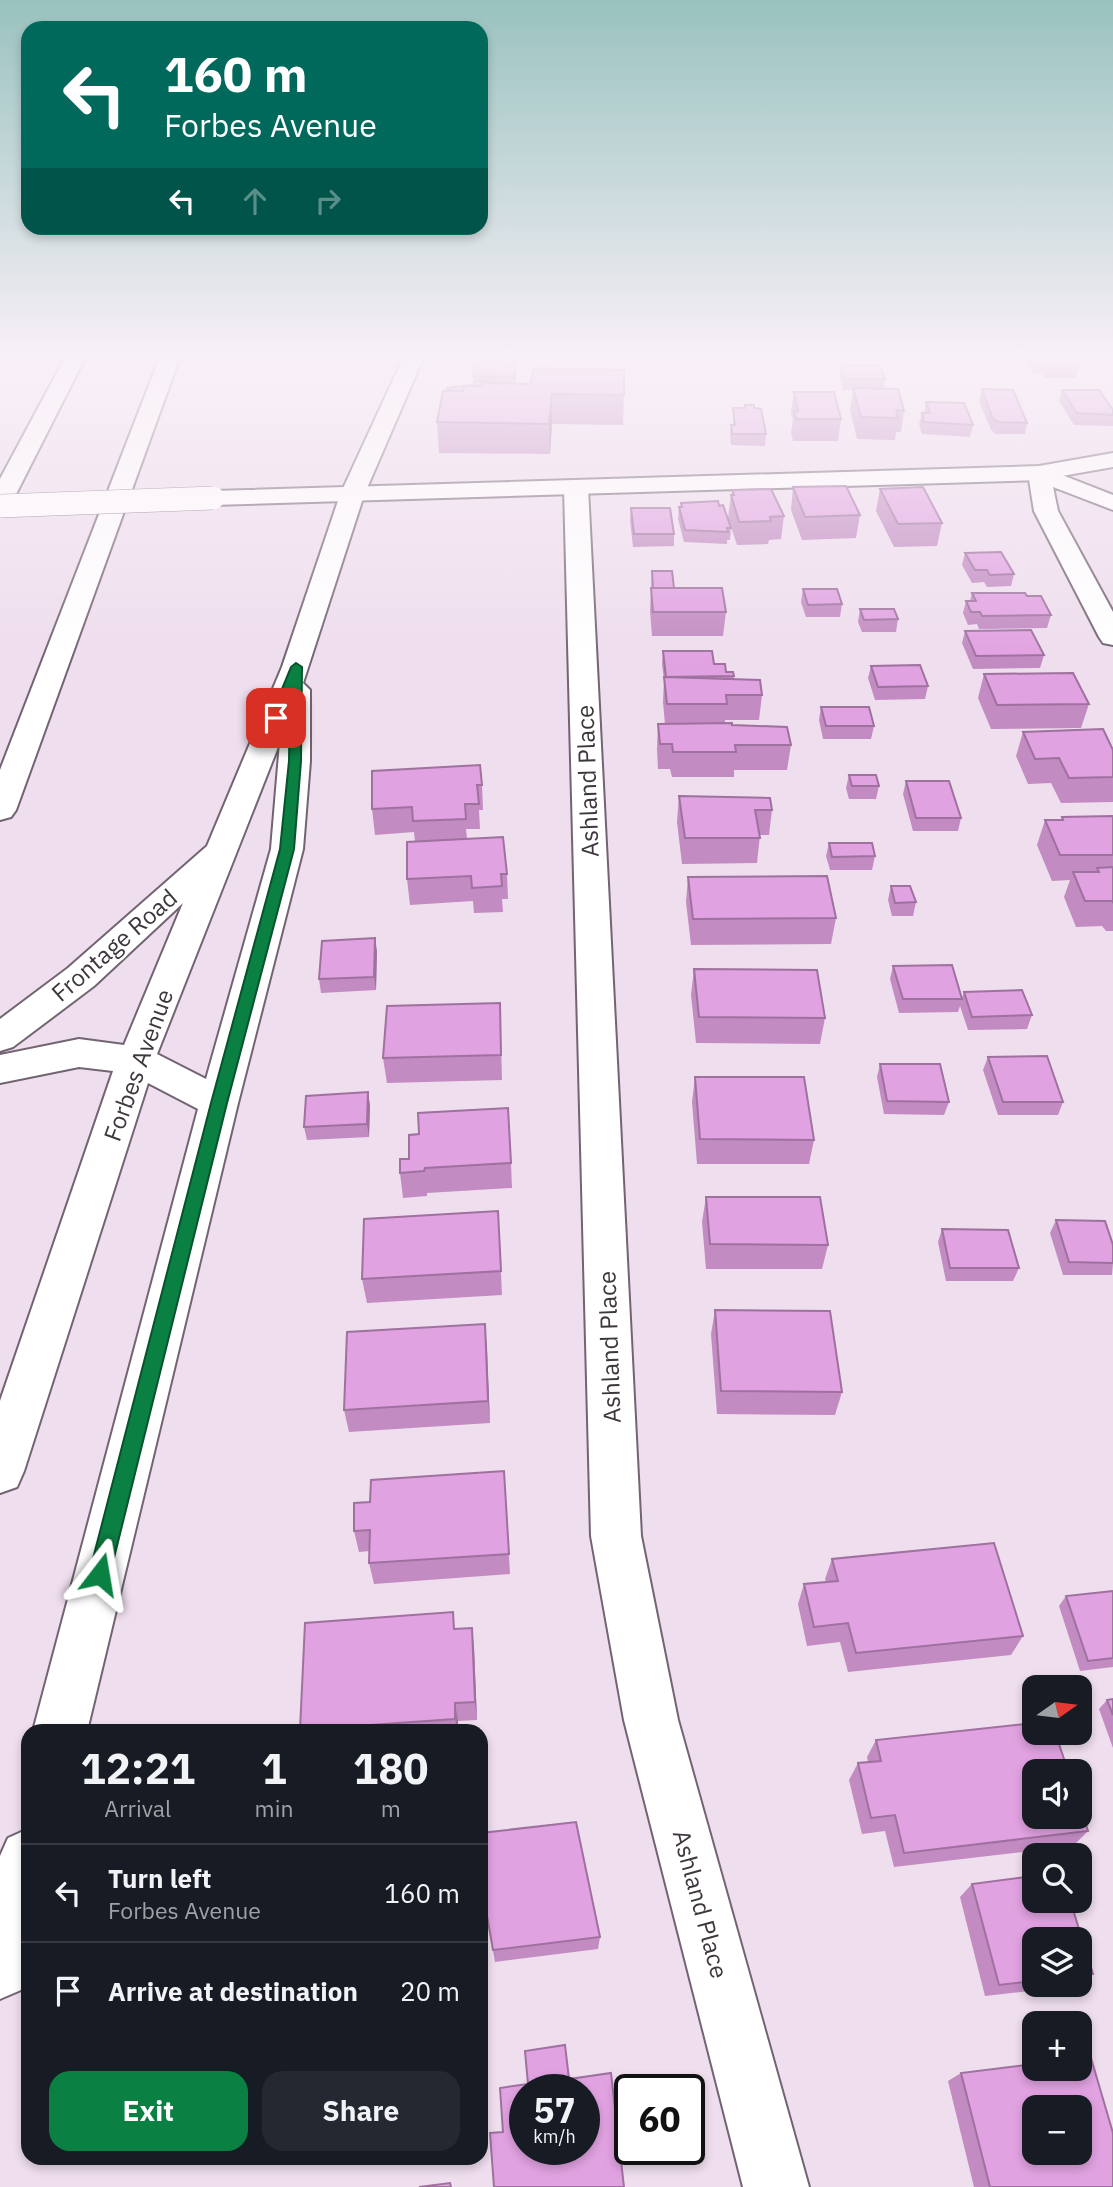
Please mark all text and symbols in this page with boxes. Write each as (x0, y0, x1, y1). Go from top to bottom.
text: 160 m (164, 42, 308, 105)
icon: left (49, 49, 140, 140)
text: Forbes Avenue (164, 104, 377, 146)
icon: left (163, 182, 201, 220)
icon: ahead (236, 182, 274, 220)
icon: right (309, 182, 347, 220)
pin (246, 688, 306, 748)
icon: arrive (257, 699, 295, 737)
street label: Ashland Place (568, 704, 606, 858)
street label: Frontage Road (44, 882, 184, 1008)
street label: Forbes Avenue (96, 985, 180, 1145)
street label: Ashland Place (590, 1270, 628, 1424)
position arrow (63, 1537, 137, 1611)
north arrow (1022, 1675, 1092, 1745)
map controls (1022, 1675, 1092, 2165)
text: 12:21 (80, 1741, 195, 1796)
text: 1 (261, 1741, 287, 1796)
text: 180 (353, 1741, 429, 1796)
button: sound (1022, 1759, 1092, 1829)
text: Arrival (104, 1793, 171, 1823)
text: min (255, 1793, 293, 1823)
text: m (381, 1793, 401, 1823)
street label: Ashland Place (666, 1826, 736, 1982)
button: search (1022, 1843, 1092, 1913)
text: Turn left (108, 1861, 211, 1895)
icon: left (49, 1874, 87, 1912)
text: 160 m (384, 1876, 460, 1910)
text: Forbes Avenue (108, 1895, 261, 1925)
button: layers (1022, 1927, 1092, 1997)
icon: arrive (49, 1972, 87, 2010)
text: Arrive at destination (108, 1974, 358, 2008)
text: 20 m (400, 1974, 460, 2008)
button: + (1022, 2011, 1092, 2081)
button: Exit (49, 2071, 248, 2151)
button: Share (262, 2071, 460, 2151)
speed limit sign: 60 (614, 2074, 705, 2165)
text: 57 (533, 2087, 576, 2133)
button: − (1022, 2095, 1092, 2165)
text: km/h (533, 2125, 576, 2148)

